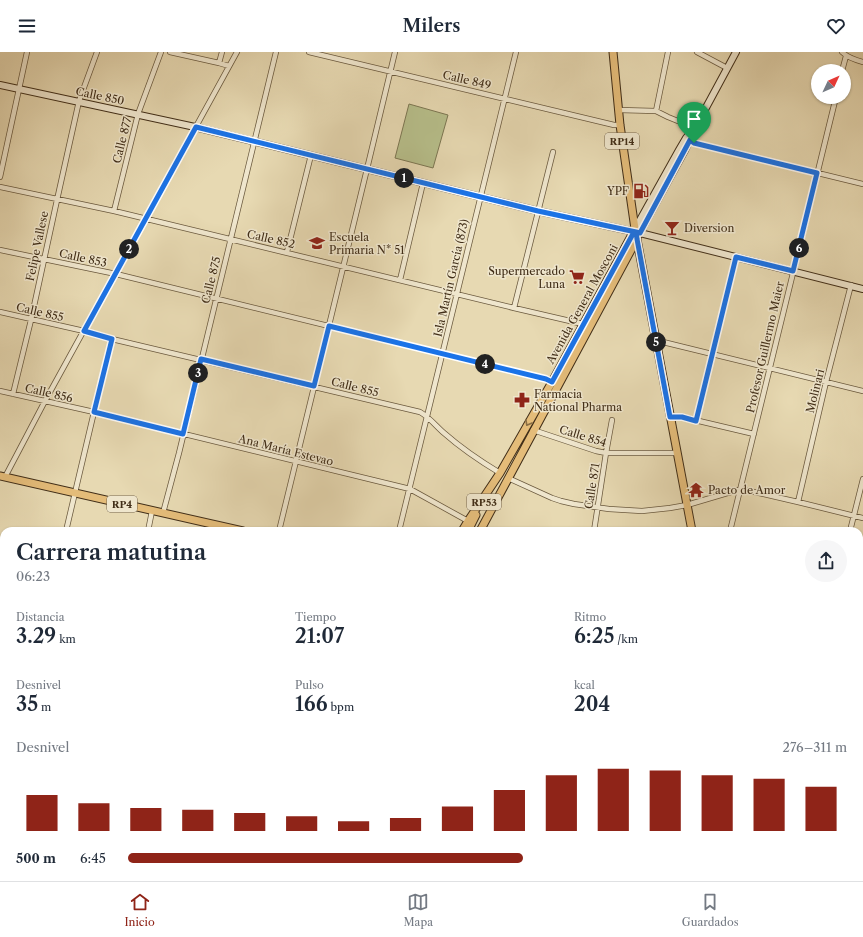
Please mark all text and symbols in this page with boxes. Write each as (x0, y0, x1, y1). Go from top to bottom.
icon: menu (16, 15, 38, 37)
text: Milers (402, 15, 461, 37)
icon: heart (825, 15, 847, 37)
north arrow (811, 64, 851, 104)
map controls (811, 64, 851, 104)
street label: Calle 849 (441, 68, 493, 92)
street label: Calle 850 (74, 84, 126, 108)
pin (677, 102, 711, 143)
icon: arrive (683, 108, 705, 130)
street label: Calle 877 (109, 115, 135, 165)
road number: RP14 (605, 133, 639, 149)
pin: 1 (394, 168, 414, 188)
text: 1 (402, 171, 406, 185)
fuel station icon: YPF (632, 182, 650, 200)
place label: YPF (606, 184, 629, 198)
street label: Felipe Vallese (23, 210, 51, 282)
street label: Isla Martín García (873) (431, 218, 471, 338)
bar icon: Diversion (663, 219, 681, 237)
place label: Diversion (684, 221, 734, 235)
street label: Calle 852 (246, 227, 296, 251)
place label: Escuela Primaria N* 51 (329, 230, 405, 257)
school or university icon: Escuela Primaria N* 51 (308, 234, 326, 252)
pin: 6 (789, 238, 809, 258)
pin: 2 (119, 239, 139, 259)
street label: Avenida General Mosconi (543, 241, 621, 367)
text: 6 (796, 241, 802, 255)
text: 2 (126, 242, 132, 256)
street label: Calle 853 (58, 246, 108, 270)
street label: Calle 875 (198, 255, 224, 305)
place label: Supermercado Luna (488, 264, 565, 291)
supermarket icon: Supermercado Luna (568, 268, 586, 286)
street label: Profesor Guillermo Maier (743, 280, 787, 414)
street label: Calle 855 (15, 300, 65, 324)
pin: 5 (646, 332, 666, 352)
text: 5 (653, 335, 659, 349)
pin: 4 (475, 354, 495, 374)
text: 4 (482, 357, 488, 371)
pin: 3 (188, 363, 208, 383)
text: 3 (195, 366, 201, 380)
street label: Molinari (803, 367, 827, 414)
street label: Calle 855 (330, 374, 380, 400)
street label: Calle 856 (24, 381, 75, 405)
place label: Farmacia National Pharma (534, 387, 622, 414)
pharmacy icon: Farmacia National Pharma (513, 391, 531, 409)
one-way arrow (526, 419, 533, 426)
street label: Calle 854 (558, 422, 608, 450)
street label: Ana María Estevao (236, 431, 335, 469)
street label: Calle 871 (581, 462, 603, 510)
temple icon: Pacto de Amor (687, 481, 705, 499)
place label: Pacto de Amor (708, 483, 786, 497)
road number: RP53 (467, 494, 501, 510)
road number: RP4 (107, 496, 137, 512)
text: Carrera matutina (16, 539, 206, 566)
button: share (805, 540, 847, 582)
text: 06:23 (16, 568, 50, 584)
text: Distancia (16, 610, 65, 624)
text: Tiempo (295, 610, 336, 624)
text: Ritmo (574, 610, 606, 624)
text: 3.29 (16, 624, 56, 648)
text: 21:07 (295, 624, 344, 648)
text: 6:25 (574, 624, 614, 648)
text: km (56, 632, 76, 646)
text: /km (614, 632, 638, 646)
text: Desnivel (16, 678, 61, 692)
text: Pulso (295, 678, 324, 692)
text: kcal (574, 678, 595, 692)
text: 35 (16, 692, 38, 716)
text: 166 (295, 692, 328, 716)
text: 204 (574, 692, 610, 716)
text: m (38, 700, 51, 714)
text: bpm (328, 700, 354, 714)
text: Desnivel (16, 739, 69, 755)
text: 276–311 m (782, 739, 847, 755)
text: 500 m (16, 850, 56, 866)
text: 6:45 (80, 850, 106, 866)
tab: Inicio (124, 891, 155, 929)
tab: Mapa (404, 891, 433, 929)
tab: Guardados (682, 891, 739, 929)

